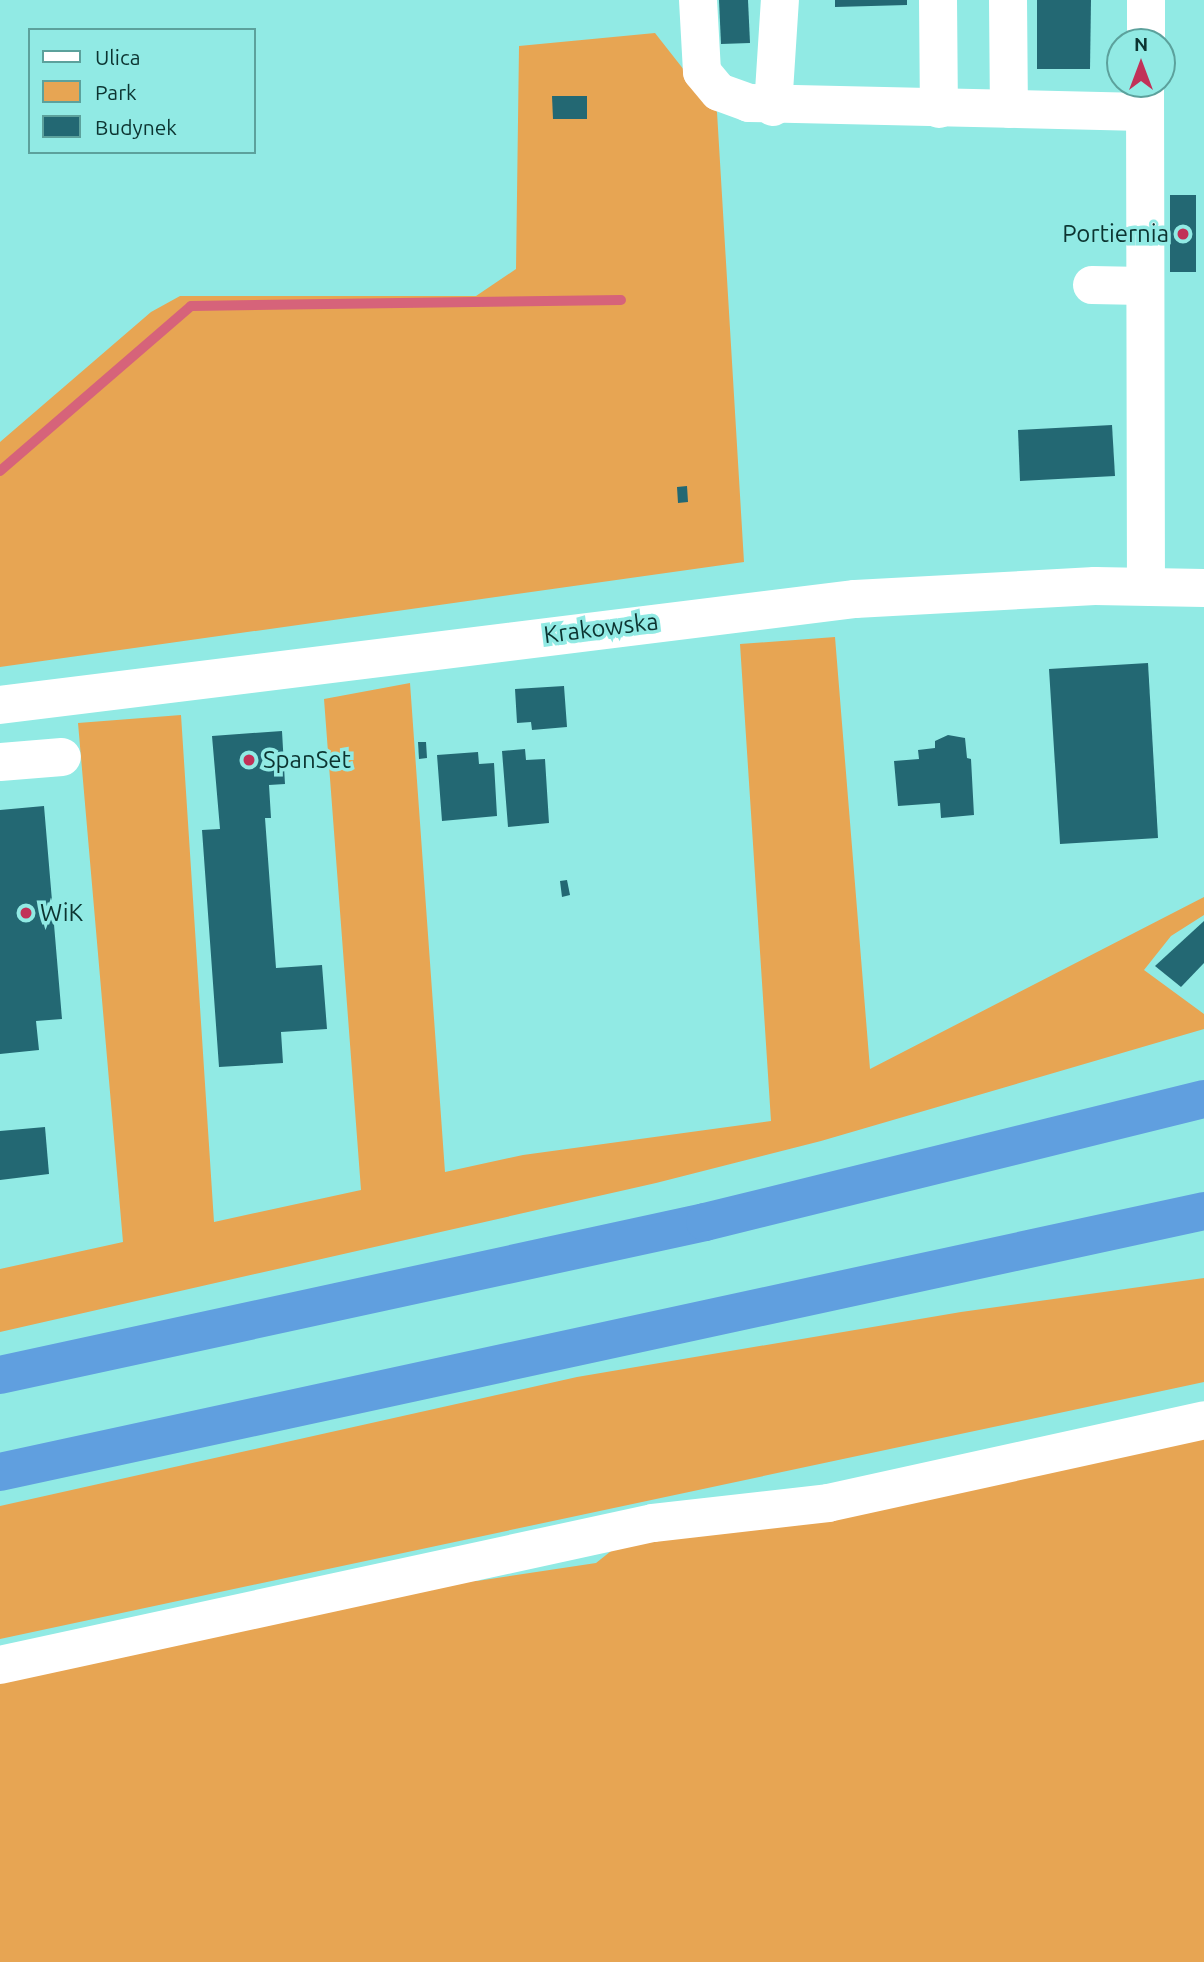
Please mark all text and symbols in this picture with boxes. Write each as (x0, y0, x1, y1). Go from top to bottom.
legend (28, 28, 256, 154)
north arrow (1106, 28, 1176, 98)
text: N (1134, 33, 1148, 55)
text: Ulica (95, 45, 140, 69)
text: Park (95, 80, 137, 104)
text: Budynek (95, 115, 177, 139)
place label: Portiernia (1062, 220, 1169, 248)
marker: Portiernia (1175, 226, 1191, 242)
street label: Krakowska (542, 607, 660, 649)
place label: SpanSet (263, 746, 351, 774)
marker: SpanSet (241, 752, 257, 768)
place label: WiK (40, 899, 83, 927)
marker: WiK (18, 905, 34, 921)

